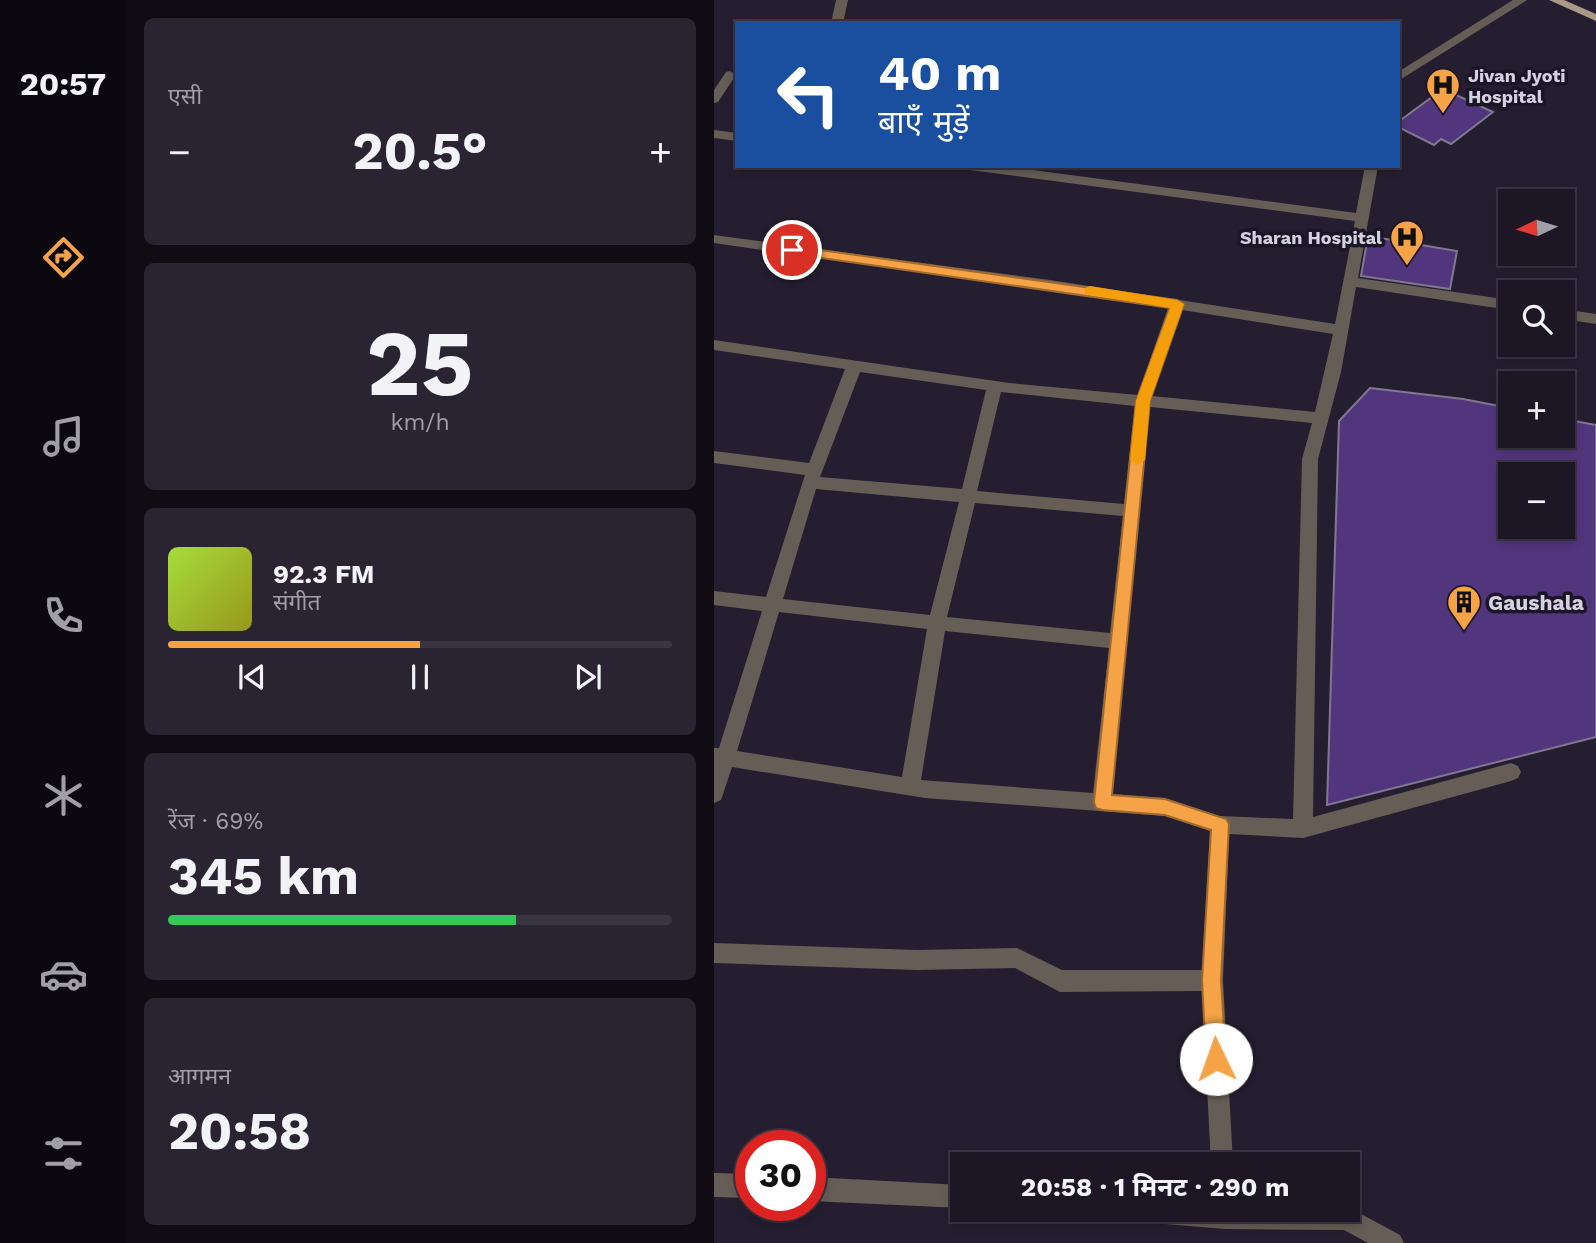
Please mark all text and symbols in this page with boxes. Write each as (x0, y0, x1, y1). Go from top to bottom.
text: 40 m (878, 44, 1001, 102)
icon: left (763, 49, 854, 140)
text: 20:57 (20, 65, 106, 103)
place label: Jivan Jyoti Hospital (1468, 65, 1566, 107)
hospital icon: Jivan Jyoti Hospital (1424, 66, 1462, 115)
text: एसी (168, 83, 202, 110)
text: बाएँ मुड़ें (878, 103, 969, 141)
text: 20.5° (352, 121, 488, 182)
text: − (168, 130, 191, 174)
text: + (649, 130, 672, 174)
north arrow (1498, 189, 1575, 266)
map controls (1498, 189, 1575, 539)
hospital icon: Sharan Hospital (1388, 218, 1426, 267)
pin (762, 220, 822, 280)
place label: Sharan Hospital (1240, 227, 1382, 248)
icon: arrive (773, 231, 811, 269)
icon: directions (39, 233, 88, 282)
button: search (1498, 280, 1575, 357)
text: 25 (366, 310, 474, 417)
button: + (1498, 371, 1575, 448)
text: km/h (390, 409, 450, 436)
icon: music (39, 412, 88, 461)
button: − (1498, 462, 1575, 539)
text: 92.3 FM (273, 559, 374, 589)
building icon: Gaushala (1445, 583, 1483, 632)
text: संगीत (273, 589, 321, 616)
place label: Gaushala (1488, 590, 1585, 615)
icon: phone (39, 591, 88, 640)
icon: previous (233, 658, 271, 696)
icon: pause (401, 658, 439, 696)
icon: next (569, 658, 607, 696)
icon: climate (39, 771, 88, 820)
text: रेंज · 69% (168, 808, 263, 835)
text: 345 km (168, 846, 359, 907)
icon: car (39, 950, 88, 999)
position arrow (1179, 1022, 1253, 1096)
text: आगमन (168, 1063, 231, 1090)
text: 20:58 (168, 1101, 311, 1162)
icon: filters (39, 1129, 88, 1178)
speed limit sign: 30 (735, 1130, 826, 1221)
text: 20:58 · 1 मिनट · 290 m (1021, 1172, 1289, 1202)

